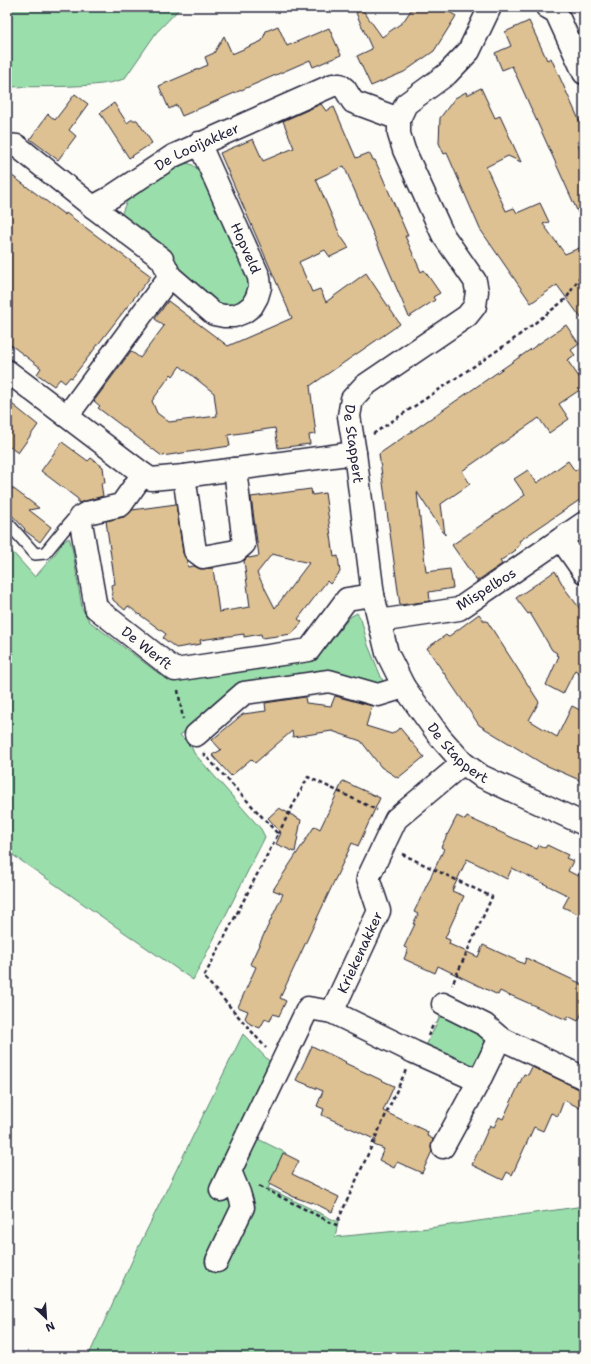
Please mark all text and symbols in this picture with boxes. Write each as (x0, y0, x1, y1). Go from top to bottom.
street label: De Looijakker (151, 119, 242, 175)
street label: Hopveld (227, 220, 265, 277)
street label: De Stappert (340, 403, 368, 484)
street label: Mispelbos (453, 563, 519, 614)
street label: De Werft (118, 622, 176, 673)
street label: De Stappert (424, 719, 491, 787)
street label: Kriekenakker (333, 908, 387, 996)
north arrow (26, 1298, 66, 1338)
text: N (43, 1318, 57, 1335)

